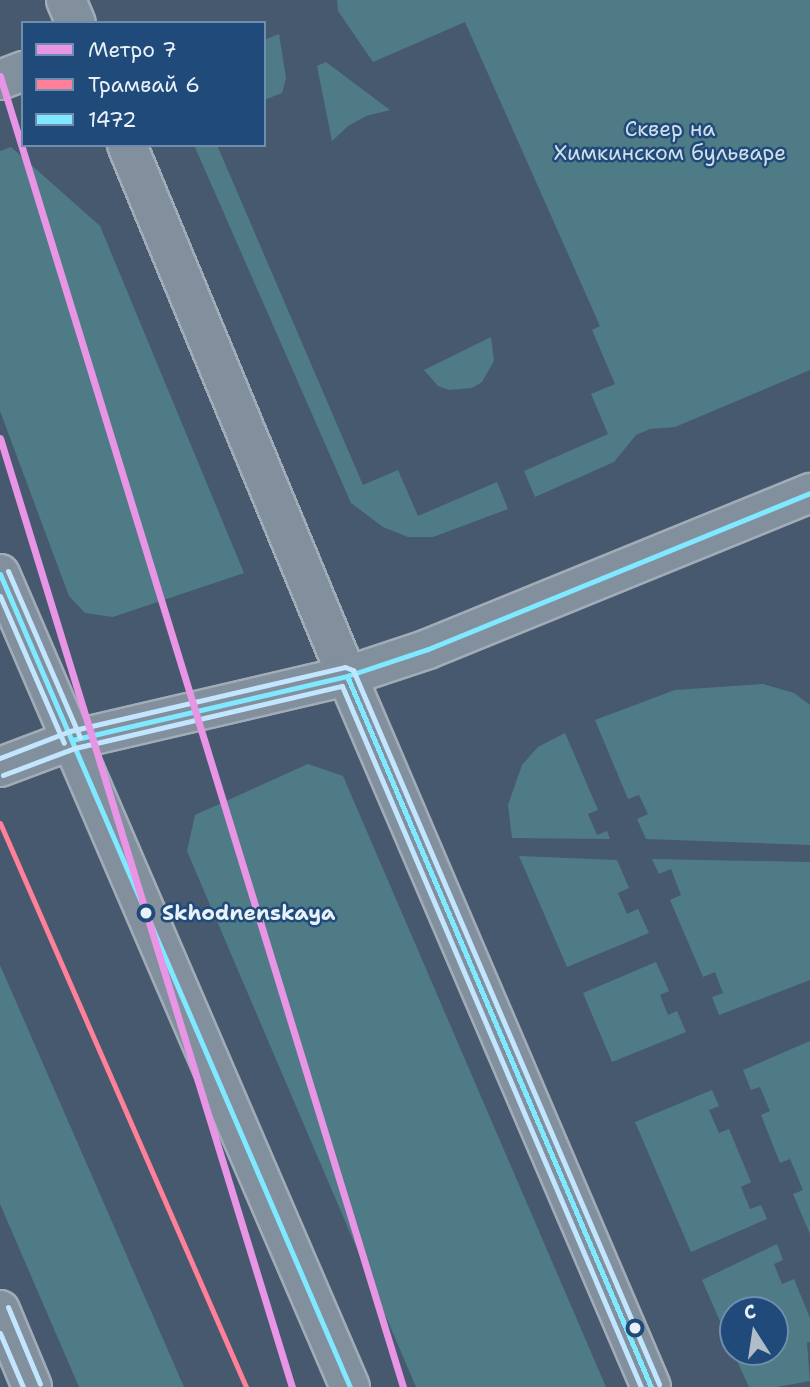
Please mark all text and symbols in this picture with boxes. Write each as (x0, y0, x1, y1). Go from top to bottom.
legend (21, 21, 266, 147)
text: Метро 7 (88, 36, 177, 64)
text: Трамвай 6 (88, 71, 200, 99)
text: 1472 (88, 106, 137, 134)
park label: Сквер на Химкинском бульваре (554, 116, 786, 166)
place label: Skhodnenskaya (162, 900, 335, 926)
marker: Skhodnenskaya (136, 903, 156, 923)
north arrow (719, 1296, 789, 1366)
text: С (742, 1298, 758, 1325)
unlabelled marker (628, 1321, 642, 1335)

